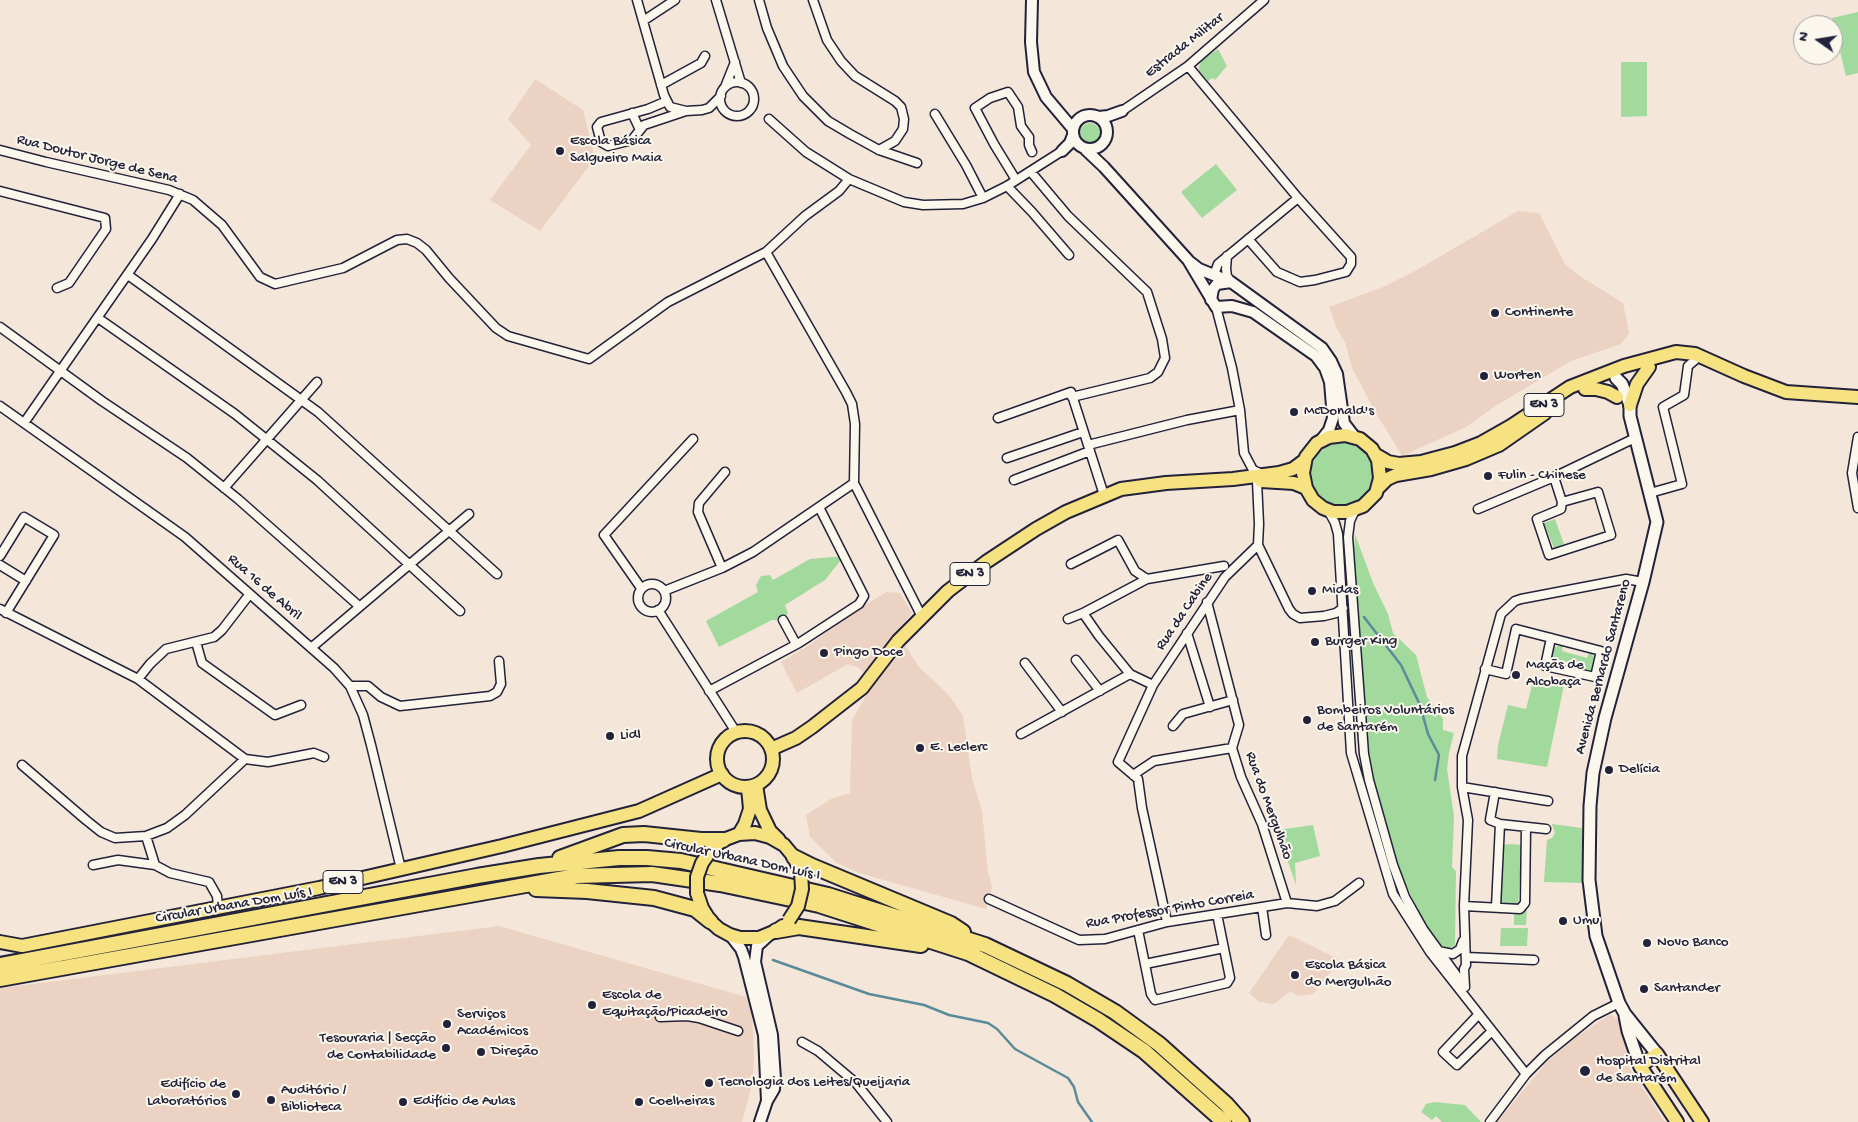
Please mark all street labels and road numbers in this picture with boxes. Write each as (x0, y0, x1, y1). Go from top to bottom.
street label: Estrada Militar (1142, 10, 1228, 82)
street label: Rua Doutor Jorge de Sena (15, 131, 179, 189)
road number: EN 3 (1524, 394, 1564, 416)
street label: Rua 16 de Abril (223, 551, 305, 625)
road number: EN 3 (950, 562, 990, 586)
street label: Rua da Cabine (1152, 570, 1218, 654)
street label: Avenida Bernardo Santareno (1572, 577, 1636, 757)
street label: Rua do Mergulhão (1240, 750, 1296, 862)
street label: Circular Urbana Dom Luís I (662, 835, 822, 885)
road number: EN 3 (323, 870, 363, 894)
street label: Circular Urbana Dom Luís I (154, 883, 314, 929)
street label: Rua Professor Pinto Correia (1085, 886, 1255, 934)

